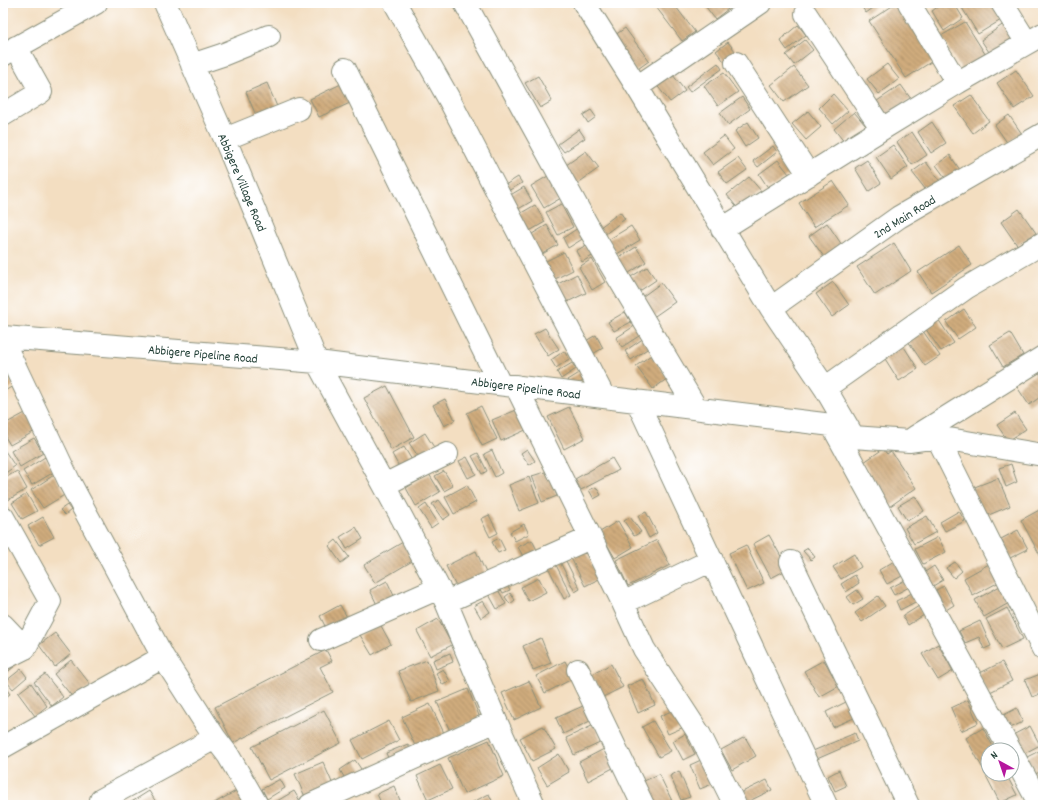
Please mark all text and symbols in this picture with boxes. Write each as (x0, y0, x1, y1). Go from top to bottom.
street label: Abbigere Village Road (211, 131, 270, 235)
street label: 2nd Main Road (871, 191, 940, 245)
street label: Abbigere Pipeline Road (147, 341, 258, 370)
street label: Abbigere Pipeline Road (470, 373, 582, 406)
north arrow (980, 742, 1020, 782)
text: N (988, 748, 1003, 764)

